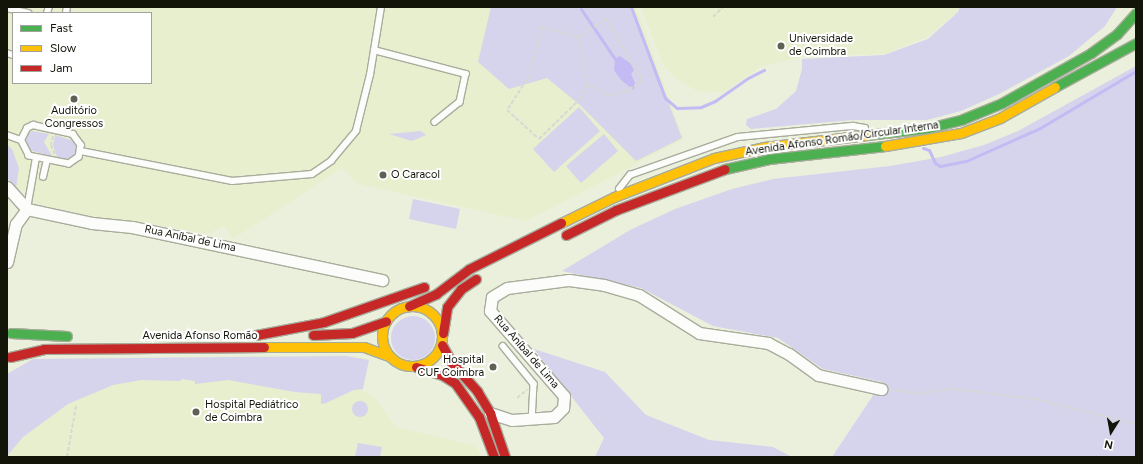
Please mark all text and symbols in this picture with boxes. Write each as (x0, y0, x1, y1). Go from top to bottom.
legend (12, 12, 152, 84)
text: Fast (50, 21, 73, 35)
place label: Universidade de Coimbra (789, 33, 853, 59)
text: Slow (50, 41, 76, 55)
marker: Universidade de Coimbra (776, 41, 786, 51)
text: Jam (50, 61, 73, 75)
marker: Auditório Congressos (69, 94, 79, 104)
place label: Auditório Congressos (45, 105, 103, 131)
street label: Avenida Afonso Romão/Circular Interna (745, 119, 939, 159)
place label: O Caracol (391, 168, 440, 182)
marker: O Caracol (378, 170, 388, 180)
street label: Rua Aníbal de Lima (143, 223, 237, 255)
street label: Rua Aníbal de Lima (490, 313, 562, 391)
street label: Avenida Afonso Romão (142, 329, 258, 343)
place label: Hospital CUF Coimbra (418, 354, 484, 380)
marker: Hospital CUF Coimbra (487, 361, 499, 373)
place label: Hospital Pediátrico de Coimbra (205, 399, 298, 425)
marker: Hospital Pediátrico de Coimbra (190, 406, 202, 418)
north arrow (1091, 412, 1131, 452)
text: N (1103, 437, 1114, 451)

